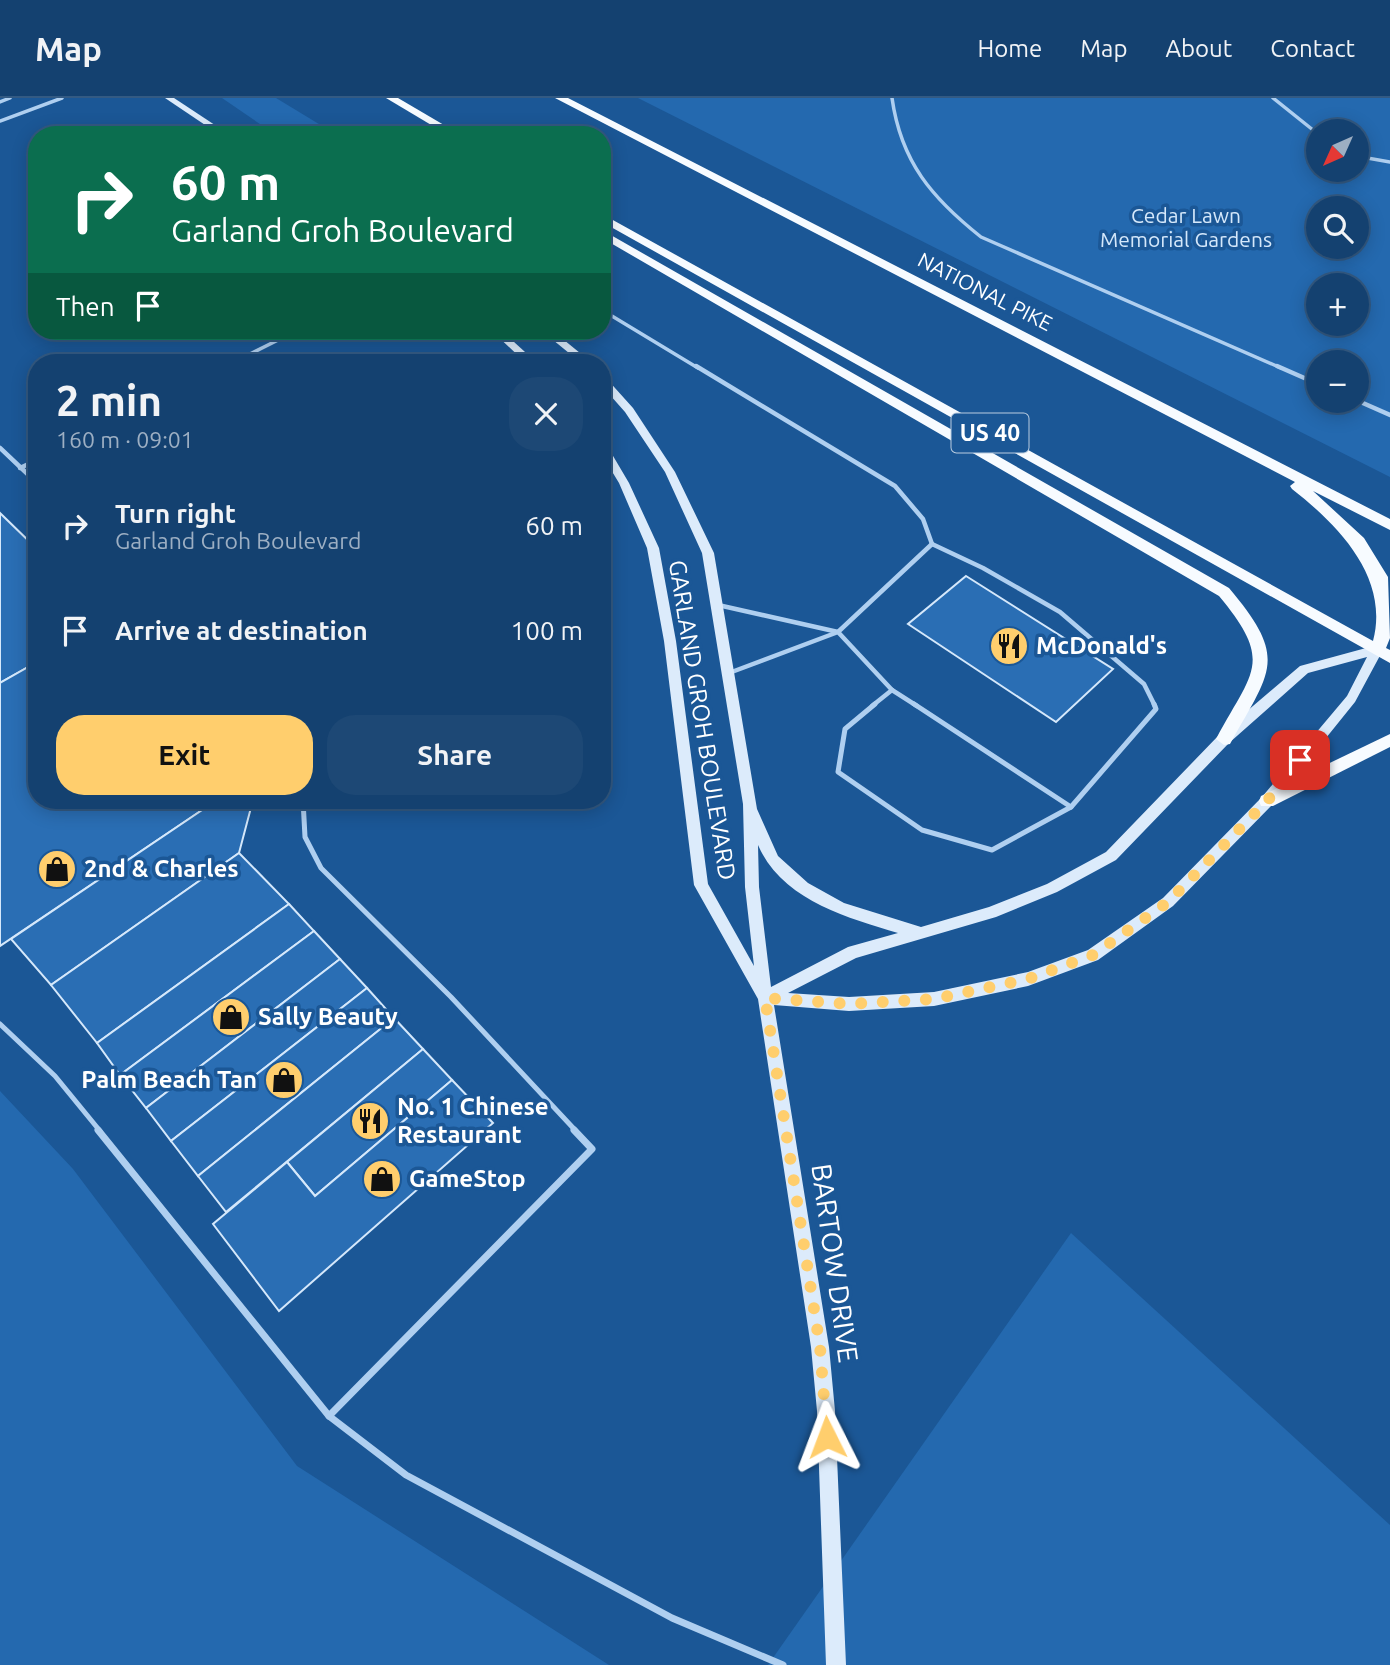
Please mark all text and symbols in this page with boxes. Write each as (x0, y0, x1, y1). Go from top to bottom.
text: Map (35, 30, 102, 67)
text: Home (977, 35, 1042, 62)
text: Map (1080, 35, 1127, 62)
text: About (1165, 35, 1232, 62)
text: Contact (1270, 35, 1355, 62)
north arrow (1306, 119, 1368, 182)
map controls (1306, 119, 1369, 413)
icon: right (56, 154, 147, 245)
text: 60 m (171, 154, 280, 209)
button: search (1306, 196, 1369, 259)
park label: Cedar Lawn Memorial Gardens (1100, 203, 1272, 251)
text: Garland Groh Boulevard (171, 212, 514, 248)
street label: NATIONAL PIKE (914, 247, 1057, 335)
button: + (1306, 273, 1369, 336)
icon: arrive (129, 287, 167, 325)
text: Then (56, 292, 115, 321)
button: − (1306, 350, 1369, 413)
text: 2 min (56, 377, 162, 424)
button: close (509, 377, 583, 451)
road number: US 40 (951, 414, 1028, 452)
text: 160 m · 09:01 (56, 427, 194, 452)
text: Turn right (115, 499, 236, 528)
icon: right (56, 507, 94, 545)
text: 60 m (525, 511, 583, 540)
text: Garland Groh Boulevard (115, 528, 361, 553)
street label: GARLAND GROH BOULEVARD (664, 558, 741, 882)
icon: arrive (56, 612, 94, 650)
text: Arrive at destination (115, 616, 368, 645)
text: 100 m (511, 616, 583, 645)
restaurant icon: McDonald's (988, 625, 1030, 667)
place label: McDonald's (1036, 632, 1167, 659)
button: Exit (56, 715, 313, 795)
button: Share (327, 715, 583, 795)
pin (1270, 730, 1330, 790)
icon: arrive (1281, 741, 1319, 779)
shop icon: 2nd & Charles (36, 848, 78, 890)
place label: 2nd & Charles (84, 855, 239, 882)
shop icon: Sally Beauty (210, 996, 252, 1038)
place label: Sally Beauty (258, 1003, 398, 1030)
shop icon: Palm Beach Tan (263, 1059, 305, 1101)
place label: Palm Beach Tan (81, 1066, 257, 1093)
place label: No. 1 Chinese Restaurant (397, 1093, 549, 1148)
restaurant icon: No. 1 Chinese Restaurant (349, 1100, 391, 1142)
shop icon: GameStop (361, 1158, 403, 1200)
street label: BARTOW DRIVE (806, 1162, 865, 1364)
place label: GameStop (409, 1165, 526, 1192)
position arrow (790, 1400, 864, 1474)

